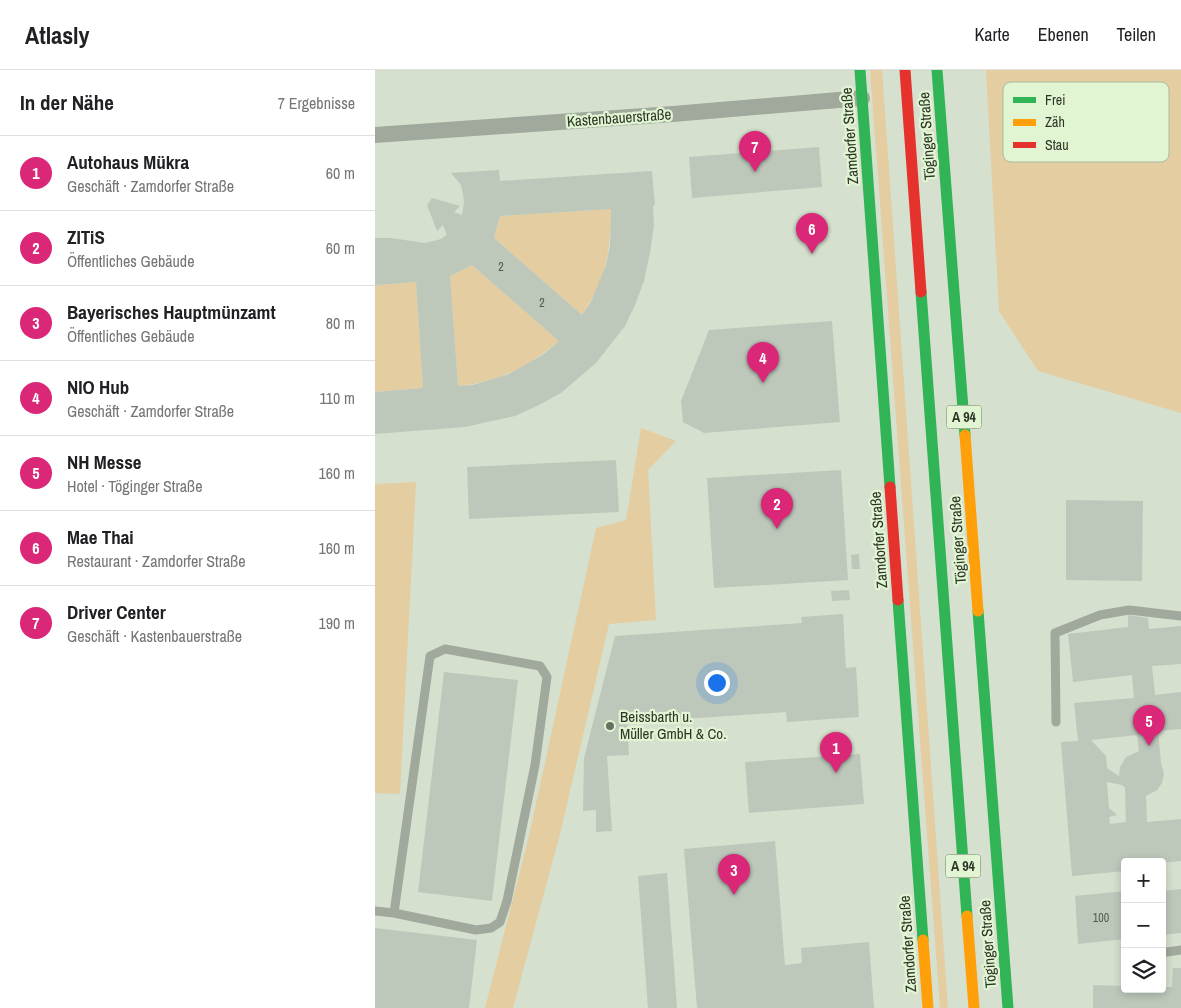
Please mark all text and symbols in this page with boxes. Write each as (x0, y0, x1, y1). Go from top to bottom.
text: Atlasly (25, 19, 90, 51)
text: Karte (974, 22, 1010, 47)
text: Ebenen (1038, 22, 1089, 47)
text: Teilen (1117, 22, 1156, 47)
legend (1003, 82, 1169, 162)
street label: Zamdorfer Straße (836, 87, 863, 185)
text: In der Nähe (20, 88, 114, 117)
street label: Töginger Straße (913, 91, 940, 181)
text: Frei (1045, 91, 1065, 109)
text: 7 Ergebnisse (278, 92, 355, 114)
street label: Kastenbauerstraße (566, 103, 672, 132)
text: Zäh (1045, 113, 1065, 131)
pin: 7 (739, 131, 771, 172)
text: Stau (1045, 136, 1069, 154)
text: Autohaus Mükra (67, 149, 189, 175)
text: 1 (32, 162, 40, 184)
text: 60 m (326, 162, 355, 184)
text: Geschäft · Zamdorfer Straße (67, 175, 234, 197)
pin: 6 (796, 213, 828, 254)
text: ZITiS (67, 224, 105, 250)
text: 2 (32, 237, 40, 259)
text: 60 m (326, 237, 355, 259)
text: Öffentliches Gebäude (67, 250, 194, 272)
house number: 2 (498, 259, 504, 275)
house number: 2 (539, 295, 545, 311)
text: Bayerisches Hauptmünzamt (67, 299, 276, 325)
text: 3 (32, 312, 40, 334)
text: 80 m (326, 312, 355, 334)
text: Öffentliches Gebäude (67, 325, 194, 347)
pin: 4 (747, 342, 779, 383)
text: NIO Hub (67, 374, 129, 400)
text: 4 (32, 387, 40, 409)
text: 110 m (319, 387, 355, 409)
text: Geschäft · Zamdorfer Straße (67, 400, 234, 422)
road number: A 94 (947, 406, 981, 428)
text: NH Messe (67, 449, 141, 475)
text: 5 (32, 462, 40, 484)
text: 160 m (319, 462, 355, 484)
text: Hotel · Töginger Straße (67, 475, 202, 497)
pin: 2 (761, 488, 793, 529)
street label: Zamdorfer Straße (865, 491, 892, 589)
street label: Töginger Straße (944, 495, 971, 585)
text: Mae Thai (67, 524, 134, 550)
text: 6 (32, 537, 40, 559)
text: 160 m (319, 537, 355, 559)
text: Restaurant · Zamdorfer Straße (67, 550, 246, 572)
text: Driver Center (67, 599, 166, 625)
text: 7 (32, 612, 40, 634)
text: 190 m (319, 612, 355, 634)
text: Geschäft · Kastenbauerstraße (67, 625, 242, 647)
your location (704, 670, 730, 696)
pin: 5 (1133, 705, 1165, 746)
place label: Beissbarth u. Müller GmbH & Co. (620, 706, 727, 744)
marker: Beissbarth u. Müller GmbH & Co. (604, 720, 616, 732)
pin: 1 (820, 732, 852, 773)
pin: 3 (718, 854, 750, 895)
road number: A 94 (945, 854, 981, 878)
map controls (1121, 858, 1166, 993)
button: + (1121, 858, 1166, 903)
street label: Zamdorfer Straße (894, 895, 921, 993)
street label: Töginger Straße (974, 899, 1001, 989)
button: − (1121, 903, 1166, 948)
house number: 100 (1093, 910, 1109, 926)
button: layers (1121, 948, 1166, 993)

